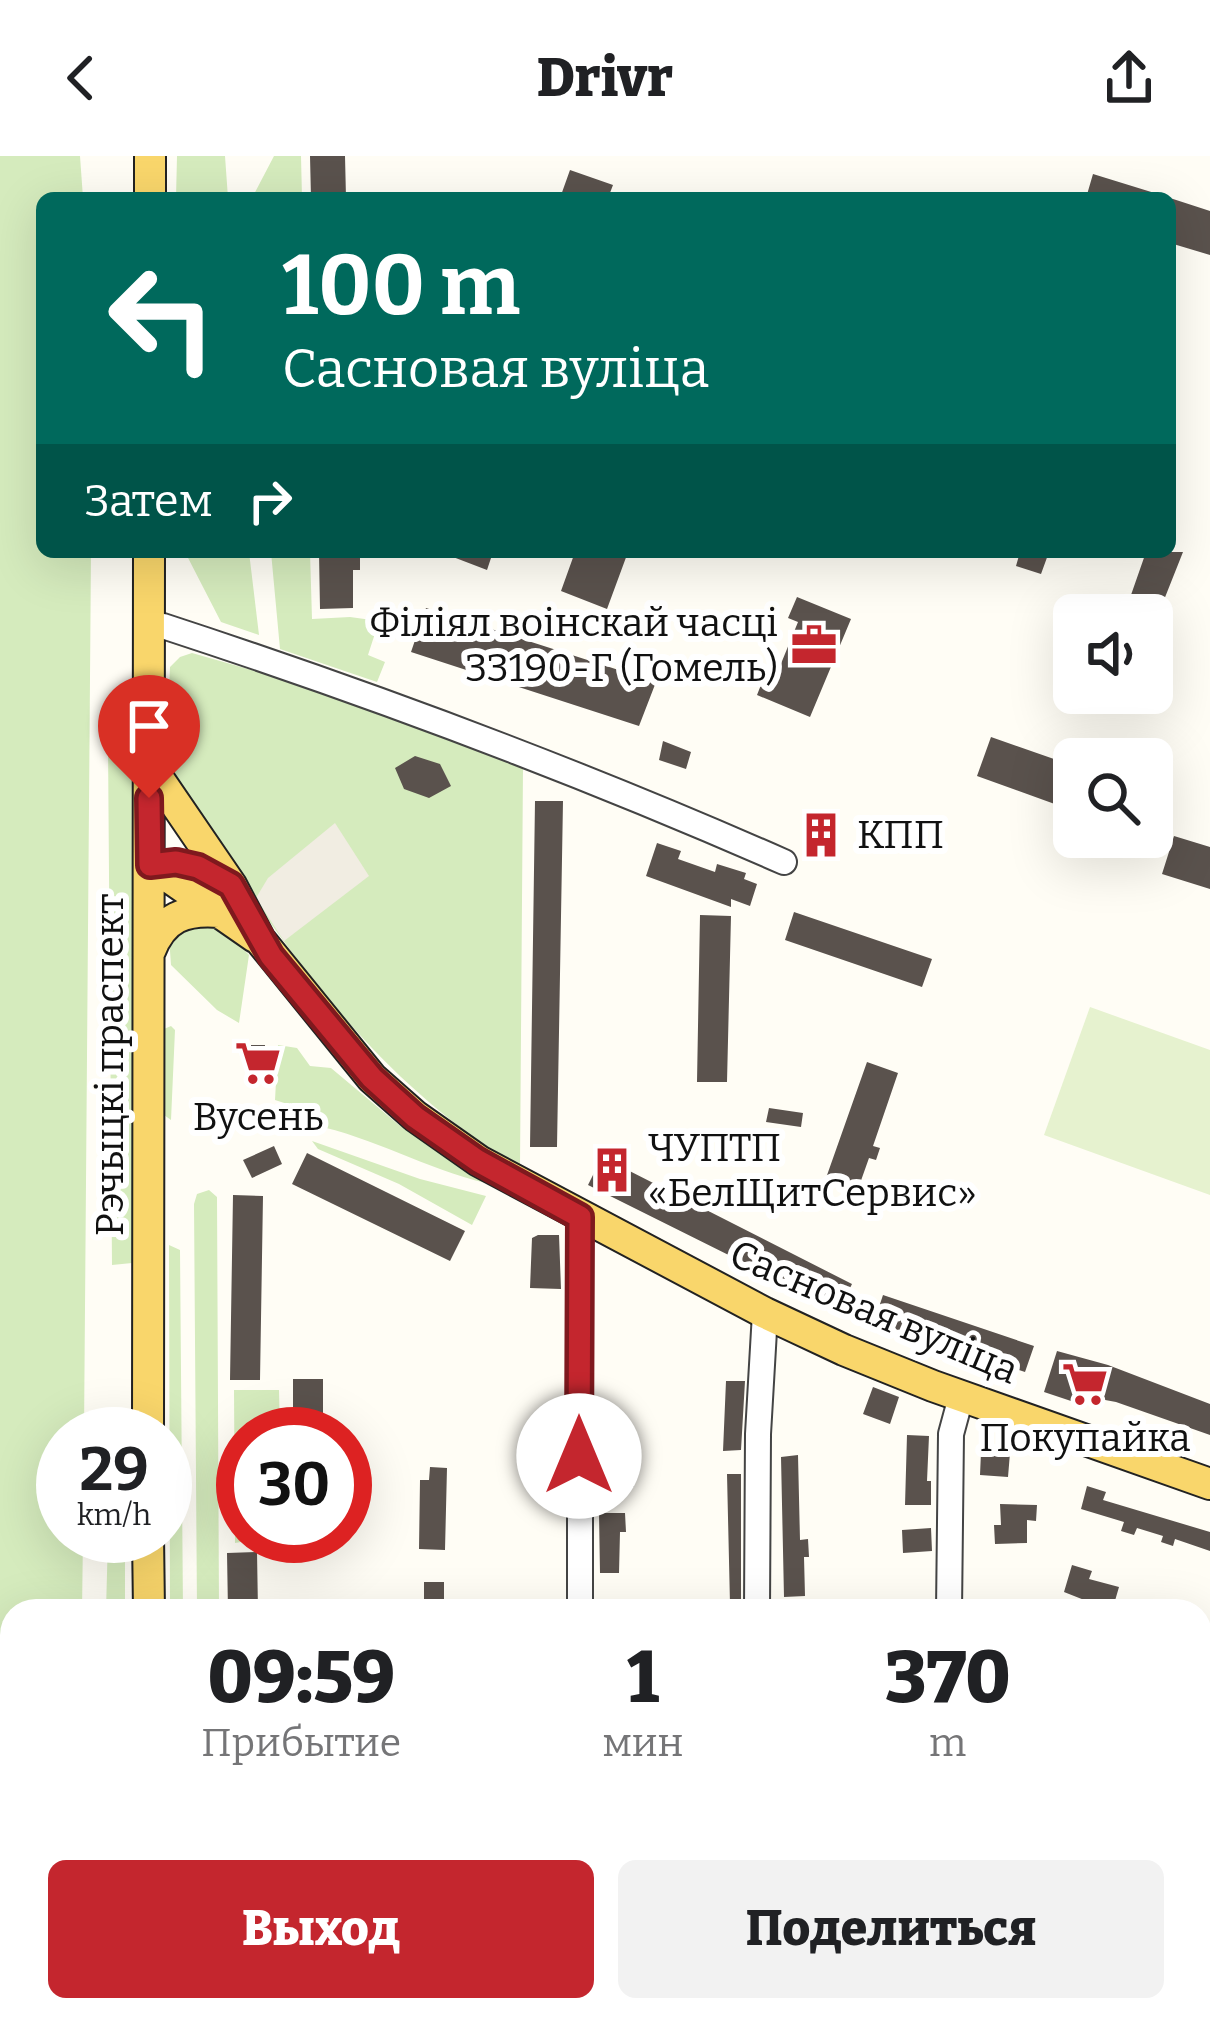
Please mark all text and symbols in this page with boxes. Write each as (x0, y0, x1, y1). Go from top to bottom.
icon: back (48, 45, 114, 111)
icon: share (1096, 45, 1162, 111)
text: Drivr (537, 46, 673, 110)
text: 100 m (282, 235, 520, 336)
icon: left (84, 240, 240, 396)
text: Сасновая вуліца (282, 337, 709, 401)
icon: right (237, 468, 303, 534)
text: Затем (84, 474, 213, 528)
map controls (1053, 594, 1173, 858)
button: sound (1053, 594, 1173, 714)
place label: Філіял воінскай часці 33190-Г (Гомель) (369, 600, 778, 691)
office icon: Філіял воінскай часці 33190-Г (Гомель) (789, 620, 839, 670)
pin (98, 675, 200, 798)
icon: arrive (116, 693, 182, 759)
button: search (1053, 738, 1173, 858)
building icon: КПП (796, 810, 846, 860)
place label: КПП (857, 812, 944, 858)
street label: Рэчыцкі праспект (87, 894, 133, 1236)
supermarket icon: Вусень (233, 1038, 283, 1088)
place label: Вусень (193, 1094, 323, 1140)
place label: ЧУПТП «БелЩитСервис» (648, 1125, 977, 1216)
building icon: ЧУПТП «БелЩитСервис» (587, 1145, 637, 1195)
street label: Сасновая вуліца (723, 1231, 1025, 1393)
supermarket icon: Покупайка (1060, 1359, 1110, 1409)
position arrow (516, 1393, 642, 1519)
speed limit sign: 30 (216, 1407, 372, 1563)
place label: Покупайка (979, 1415, 1191, 1461)
text: 29 (79, 1434, 149, 1506)
text: km/h (77, 1497, 151, 1533)
text: 09:59 (208, 1635, 395, 1721)
text: 1 (627, 1635, 659, 1721)
text: 370 (885, 1635, 1011, 1721)
text: Прибытие (201, 1720, 401, 1766)
text: мин (602, 1720, 683, 1766)
text: m (929, 1720, 966, 1766)
button: Выход (48, 1860, 594, 1998)
button: Поделиться (618, 1860, 1164, 1998)

